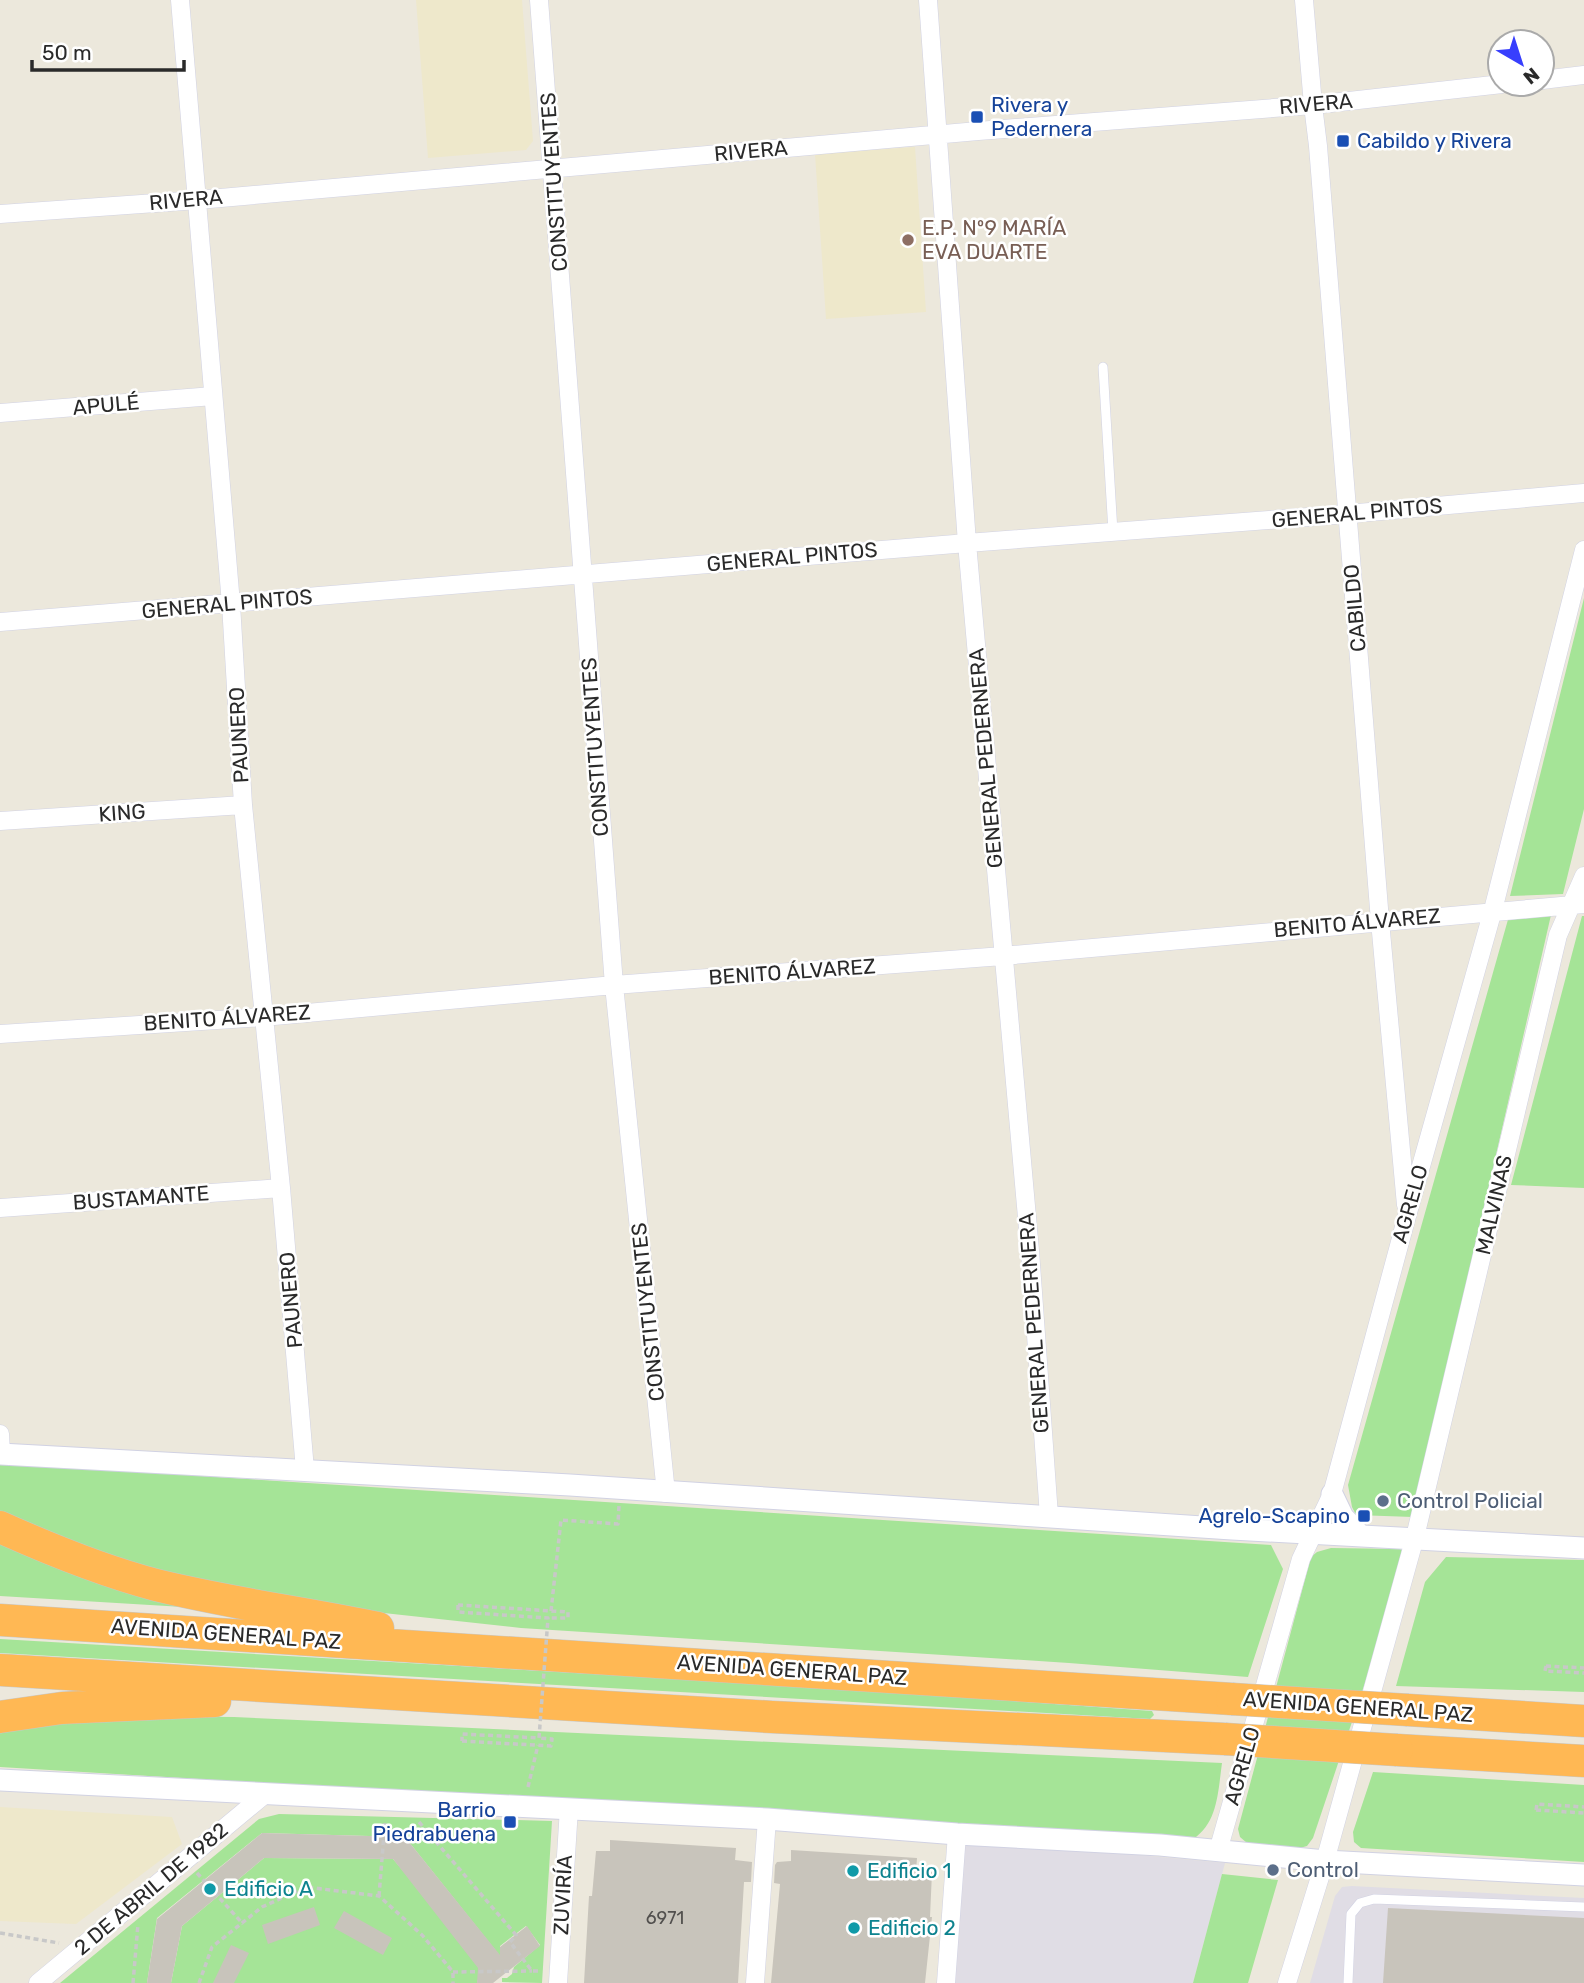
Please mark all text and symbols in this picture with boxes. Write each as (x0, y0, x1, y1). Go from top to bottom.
scale bar (32, 28, 184, 72)
north arrow (1486, 28, 1556, 98)
text: 50 m (42, 40, 92, 65)
text: N (1519, 63, 1544, 89)
street label: RIVERA (1278, 88, 1354, 119)
street label: CONSTITUYENTES (535, 92, 572, 272)
place label: Rivera y Pedernera (991, 92, 1092, 141)
marker: Rivera y Pedernera (969, 109, 985, 125)
place label: Cabildo y Rivera (1357, 128, 1512, 153)
marker: Cabildo y Rivera (1335, 133, 1351, 149)
street label: RIVERA (713, 135, 789, 166)
street label: RIVERA (148, 184, 224, 215)
place label: E.P. Nº9 MARÍA EVA DUARTE (922, 215, 1066, 264)
marker: E.P. Nº9 MARÍA EVA DUARTE (900, 232, 916, 248)
street label: APULÉ (72, 389, 140, 420)
street label: GENERAL PINTOS (1270, 493, 1443, 532)
street label: GENERAL PINTOS (705, 537, 878, 576)
street label: CABILDO (1338, 563, 1371, 653)
street label: GENERAL PINTOS (140, 584, 313, 623)
street label: GENERAL PEDERNERA (963, 647, 1008, 869)
street label: CONSTITUYENTES (576, 657, 613, 837)
street label: PAUNERO (223, 686, 254, 784)
street label: KING (98, 798, 146, 827)
street label: BENITO ÁLVAREZ (1272, 903, 1441, 942)
street label: BENITO ÁLVAREZ (708, 953, 876, 990)
street label: BENITO ÁLVAREZ (143, 999, 311, 1036)
street label: MALVINAS (1470, 1153, 1517, 1257)
street label: AGRELO (1386, 1162, 1433, 1246)
street label: BUSTAMANTE (72, 1180, 210, 1215)
street label: GENERAL PEDERNERA (1013, 1212, 1054, 1434)
street label: CONSTITUYENTES (626, 1222, 669, 1403)
street label: PAUNERO (274, 1251, 307, 1349)
place label: Control Policial (1397, 1488, 1543, 1513)
marker: Control Policial (1375, 1493, 1391, 1509)
place label: Agrelo-Scapino (1198, 1503, 1350, 1528)
marker: Agrelo-Scapino (1356, 1508, 1372, 1524)
street label: AVENIDA GENERAL PAZ (110, 1613, 342, 1654)
street label: AVENIDA GENERAL PAZ (676, 1649, 908, 1690)
street label: AVENIDA GENERAL PAZ (1242, 1686, 1474, 1727)
street label: AGRELO (1218, 1724, 1265, 1808)
place label: Barrio Piedrabuena (373, 1797, 496, 1846)
marker: Barrio Piedrabuena (502, 1814, 518, 1830)
street label: 2 DE ABRIL DE 1982 (69, 1817, 233, 1960)
street label: ZUVIRÍA (548, 1854, 577, 1936)
place label: Control (1287, 1857, 1359, 1882)
place label: Edificio 1 (867, 1858, 952, 1883)
marker: Control (1265, 1862, 1281, 1878)
marker: Edificio 1 (845, 1863, 861, 1879)
place label: Edificio A (224, 1876, 313, 1901)
marker: Edificio A (202, 1881, 218, 1897)
house number: 6971 (646, 1907, 684, 1929)
place label: Edificio 2 (868, 1915, 956, 1940)
marker: Edificio 2 (846, 1920, 862, 1936)

